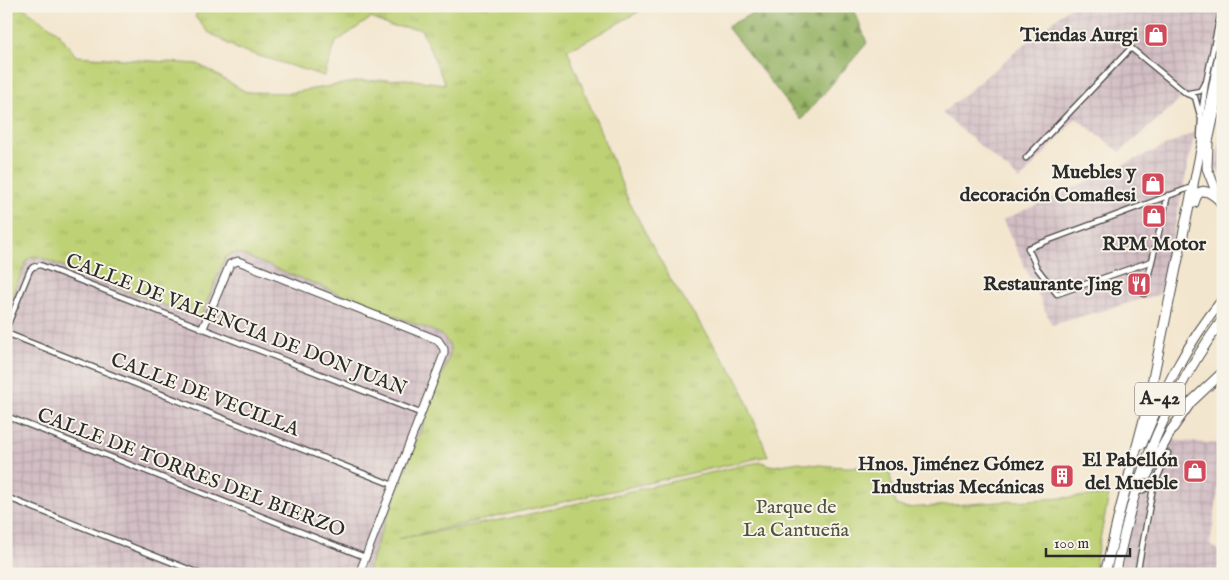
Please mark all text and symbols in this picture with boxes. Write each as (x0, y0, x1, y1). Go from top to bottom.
shop icon: Tiendas Aurgi (1143, 22, 1169, 48)
place label: Tiendas Aurgi (1019, 23, 1139, 48)
place label: Muebles y decoración Comaflesi (960, 160, 1137, 208)
shop icon: Muebles y decoración Comaflesi (1140, 171, 1166, 197)
shop icon: RPM Motor (1141, 203, 1167, 229)
place label: RPM Motor (1102, 232, 1207, 257)
street label: CALLE DE VALENCIA DE DON JUAN (62, 248, 410, 402)
restaurant icon: Restaurante Jing (1126, 271, 1152, 297)
place label: Restaurante Jing (983, 272, 1123, 297)
street label: CALLE DE VECILLA (107, 347, 303, 443)
road number: A-42 (1135, 382, 1185, 416)
street label: CALLE DE TORRES DEL BIERZO (34, 403, 348, 543)
place label: El Pabellón del Mueble (1082, 448, 1179, 496)
place label: Hnos. Jiménez Gómez Industrias Mecánicas (858, 452, 1045, 500)
shop icon: El Pabellón del Mueble (1182, 458, 1208, 484)
building icon: Hnos. Jiménez Gómez Industrias Mecánicas (1049, 463, 1075, 489)
park label: Parque de La Cantueña (743, 495, 850, 543)
scale bar (1046, 525, 1130, 557)
text: 100 m (1054, 534, 1090, 553)

